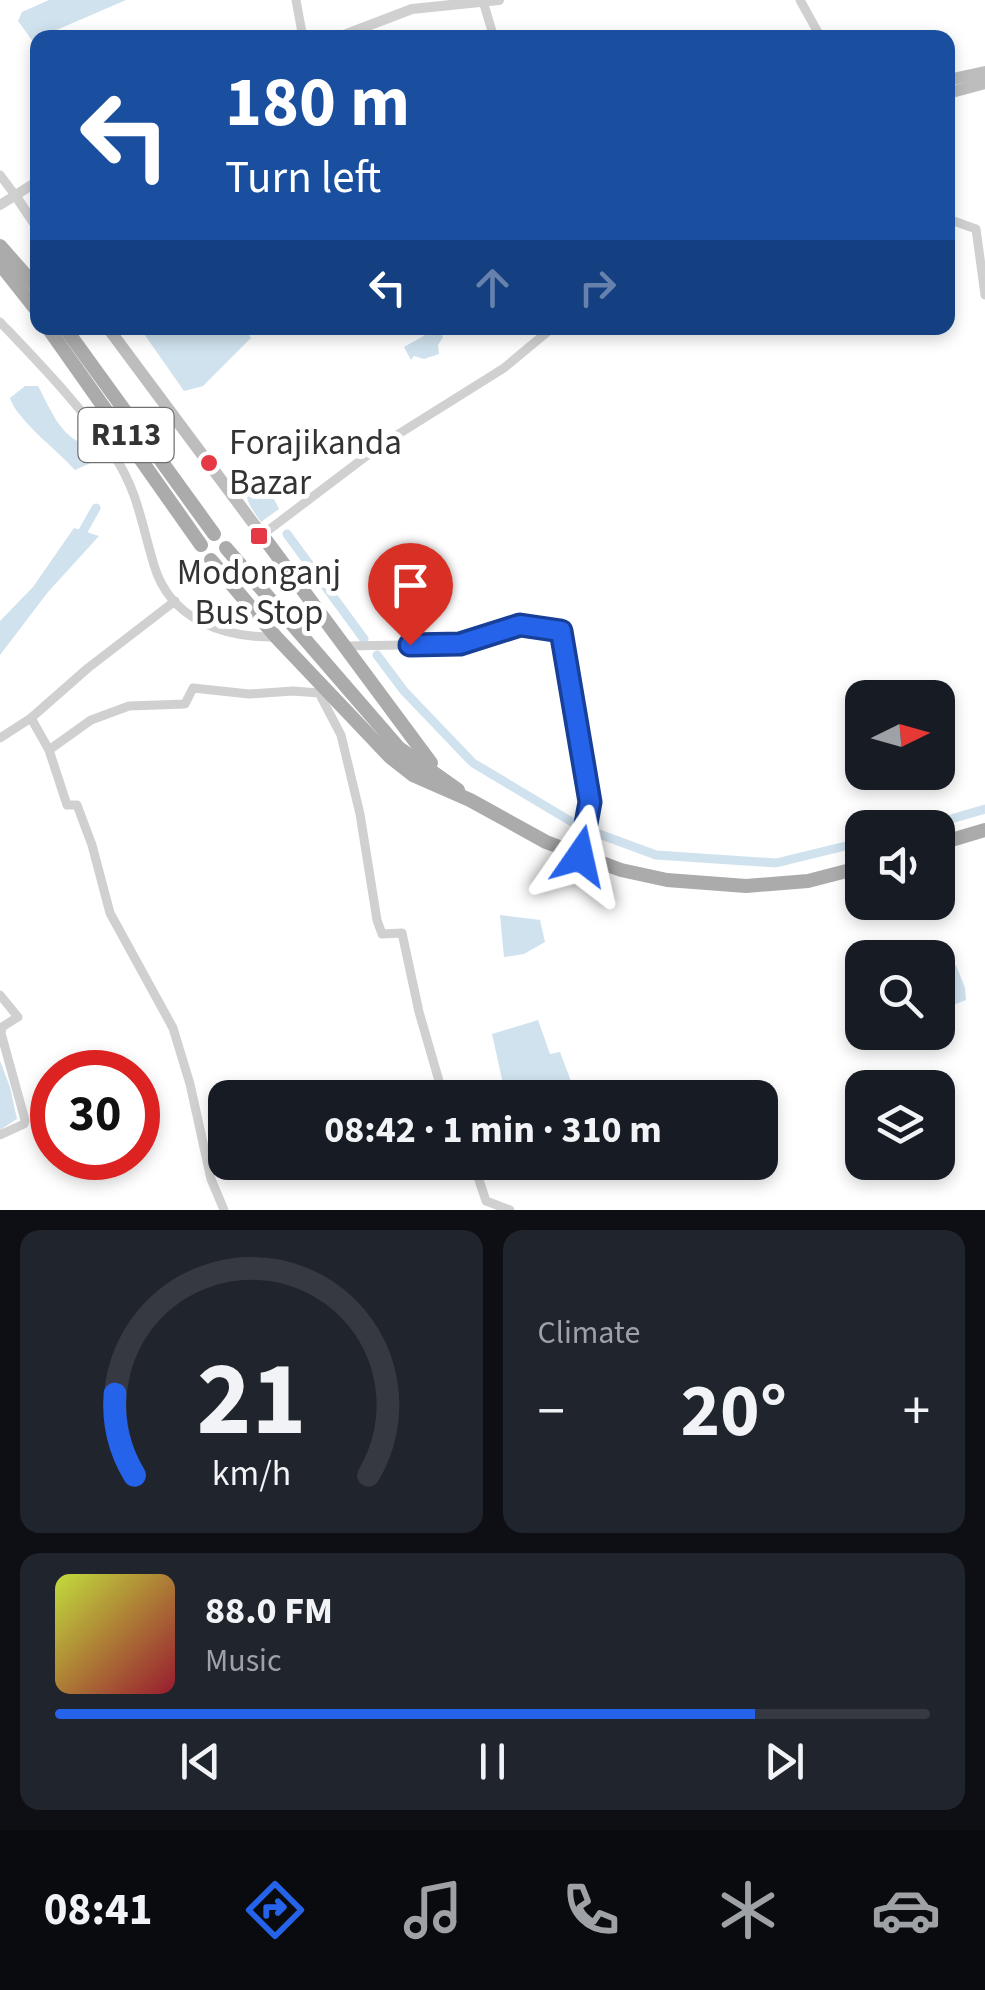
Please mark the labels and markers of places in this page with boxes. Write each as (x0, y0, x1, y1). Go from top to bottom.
place label: Forajikanda Bazar (229, 418, 402, 508)
marker: Forajikanda Bazar (198, 452, 220, 474)
marker: Modonganj Bus Stop (248, 525, 270, 547)
pin (368, 543, 453, 646)
place label: Modonganj Bus Stop (177, 548, 341, 638)

